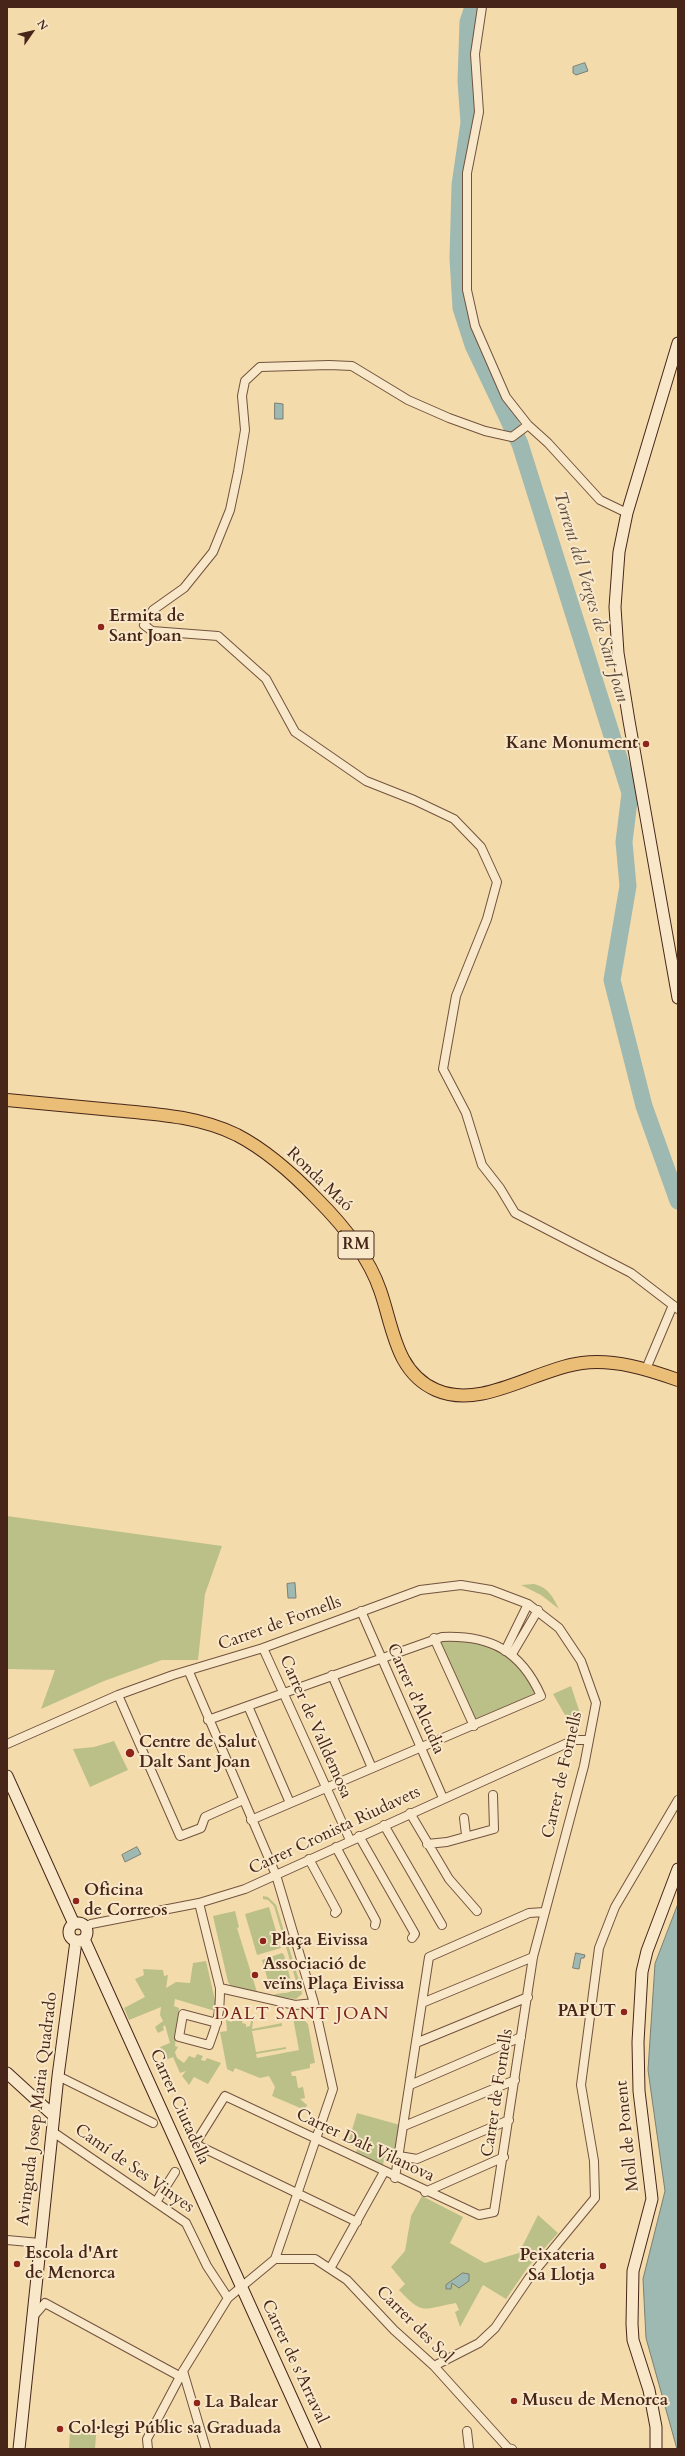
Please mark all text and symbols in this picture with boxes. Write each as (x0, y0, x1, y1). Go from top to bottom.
north arrow (12, 12, 52, 52)
text: N (33, 17, 51, 33)
water label: Torrent del Verges de Sant Joan (548, 489, 632, 705)
place label: Ermita de Sant Joan (109, 607, 185, 647)
marker: Ermita de Sant Joan (96, 622, 106, 632)
place label: Kane Monument (506, 734, 638, 754)
marker: Kane Monument (641, 739, 651, 749)
street label: Ronda Maó (282, 1143, 356, 1217)
road number: RM (338, 1231, 374, 1259)
street label: Carrer de Fornells (216, 1592, 344, 1656)
street label: Carrer d'Alcudia (382, 1641, 448, 1757)
street label: Carrer de Valldemosa (274, 1652, 356, 1802)
street label: Carrer de Fornells (539, 1710, 587, 1840)
place label: Centre de Salut Dalt Sant Joan (139, 1733, 256, 1773)
marker: Centre de Salut Dalt Sant Joan (124, 1747, 136, 1759)
street label: Carrer Cronista Riudavets (246, 1782, 424, 1880)
place label: Oficina de Correos (84, 1881, 167, 1921)
marker: Oficina de Correos (71, 1896, 81, 1906)
place label: Plaça Eivissa (271, 1931, 368, 1951)
marker: Plaça Eivissa (258, 1936, 268, 1946)
place label: Associació de veïns Plaça Eivissa (263, 1955, 404, 1995)
marker: Associació de veïns Plaça Eivissa (250, 1970, 260, 1980)
street label: Avinguda Josep Maria Quadrado (14, 1991, 62, 2227)
place label: PAPUT (557, 2002, 616, 2022)
district label: DALT SANT JOAN (214, 2004, 390, 2026)
marker: PAPUT (619, 2007, 629, 2017)
street label: Carrer de Fornells (478, 2028, 518, 2158)
street label: Carrer Ciutadella (145, 2046, 213, 2168)
street label: Moll de Ponent (612, 2080, 644, 2192)
street label: Carrer Dalt Vilanova (293, 2105, 437, 2187)
street label: Camí de Ses Vinyes (70, 2120, 198, 2218)
place label: Escola d'Art de Menorca (25, 2244, 118, 2284)
place label: Peixateria Sa Llotja (520, 2246, 595, 2286)
marker: Escola d'Art de Menorca (12, 2259, 22, 2269)
marker: Peixateria Sa Llotja (598, 2261, 608, 2271)
street label: Carrer des Sol (371, 2282, 457, 2368)
street label: Carrer de s'Arraval (256, 2297, 332, 2427)
place label: Museu de Menorca (522, 2391, 668, 2411)
place label: La Balear (205, 2393, 278, 2413)
marker: Museu de Menorca (509, 2396, 519, 2406)
marker: La Balear (192, 2398, 202, 2408)
place label: Col·legi Públic sa Graduada (68, 2419, 281, 2439)
marker: Col·legi Públic sa Graduada (55, 2424, 65, 2434)

